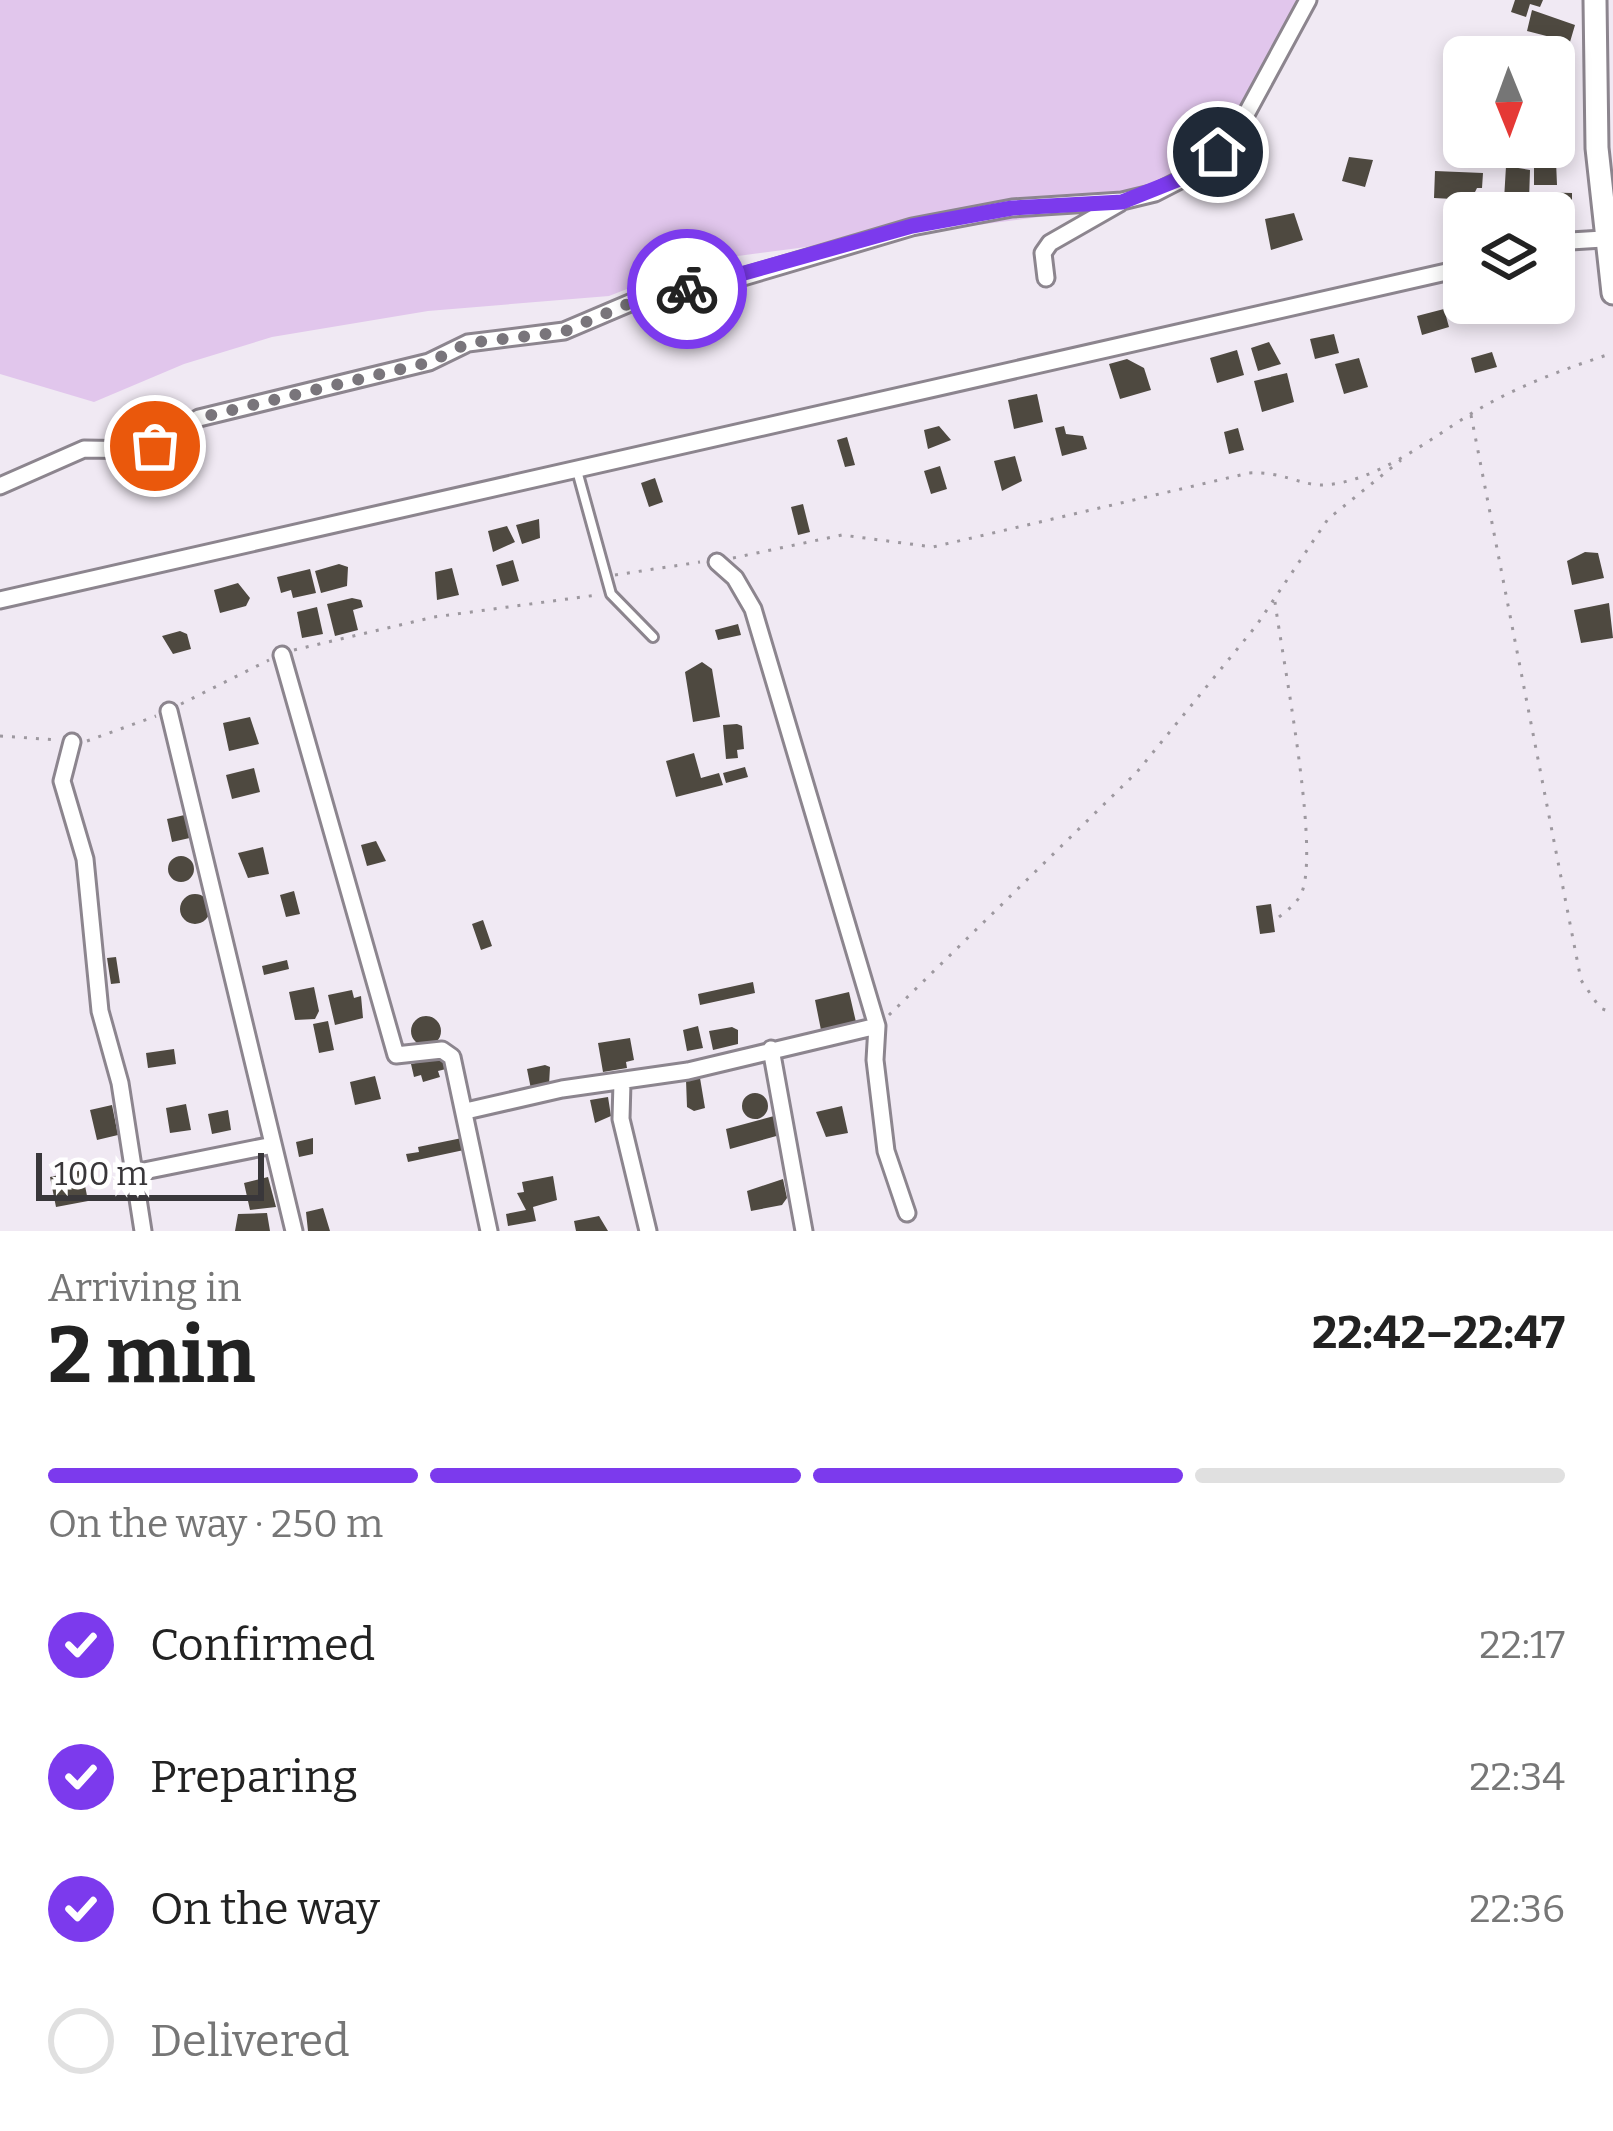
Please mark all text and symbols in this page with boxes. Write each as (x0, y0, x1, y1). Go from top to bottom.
north arrow (1443, 36, 1575, 168)
map controls (1443, 36, 1575, 324)
pin (1167, 101, 1269, 203)
icon: home (1185, 119, 1251, 185)
button: layers (1443, 192, 1575, 324)
courier (627, 229, 747, 349)
icon: bike (654, 256, 720, 322)
pin (104, 395, 206, 497)
icon: bag (122, 413, 188, 479)
scale bar (36, 1147, 264, 1200)
text: 100 m (54, 1154, 148, 1194)
text: Arriving in (48, 1265, 242, 1311)
text: 22:42–22:47 (1312, 1306, 1565, 1360)
text: 2 min (48, 1309, 255, 1403)
text: On the way · 250 m (48, 1501, 383, 1547)
icon: check (48, 1612, 114, 1678)
text: Confirmed (150, 1618, 375, 1672)
text: 22:17 (1479, 1622, 1565, 1668)
icon: check (48, 1744, 114, 1810)
text: Preparing (150, 1750, 358, 1804)
text: 22:34 (1469, 1754, 1565, 1800)
icon: check (48, 1876, 114, 1942)
text: On the way (150, 1882, 380, 1936)
text: 22:36 (1469, 1886, 1565, 1932)
text: Delivered (150, 2014, 350, 2068)

